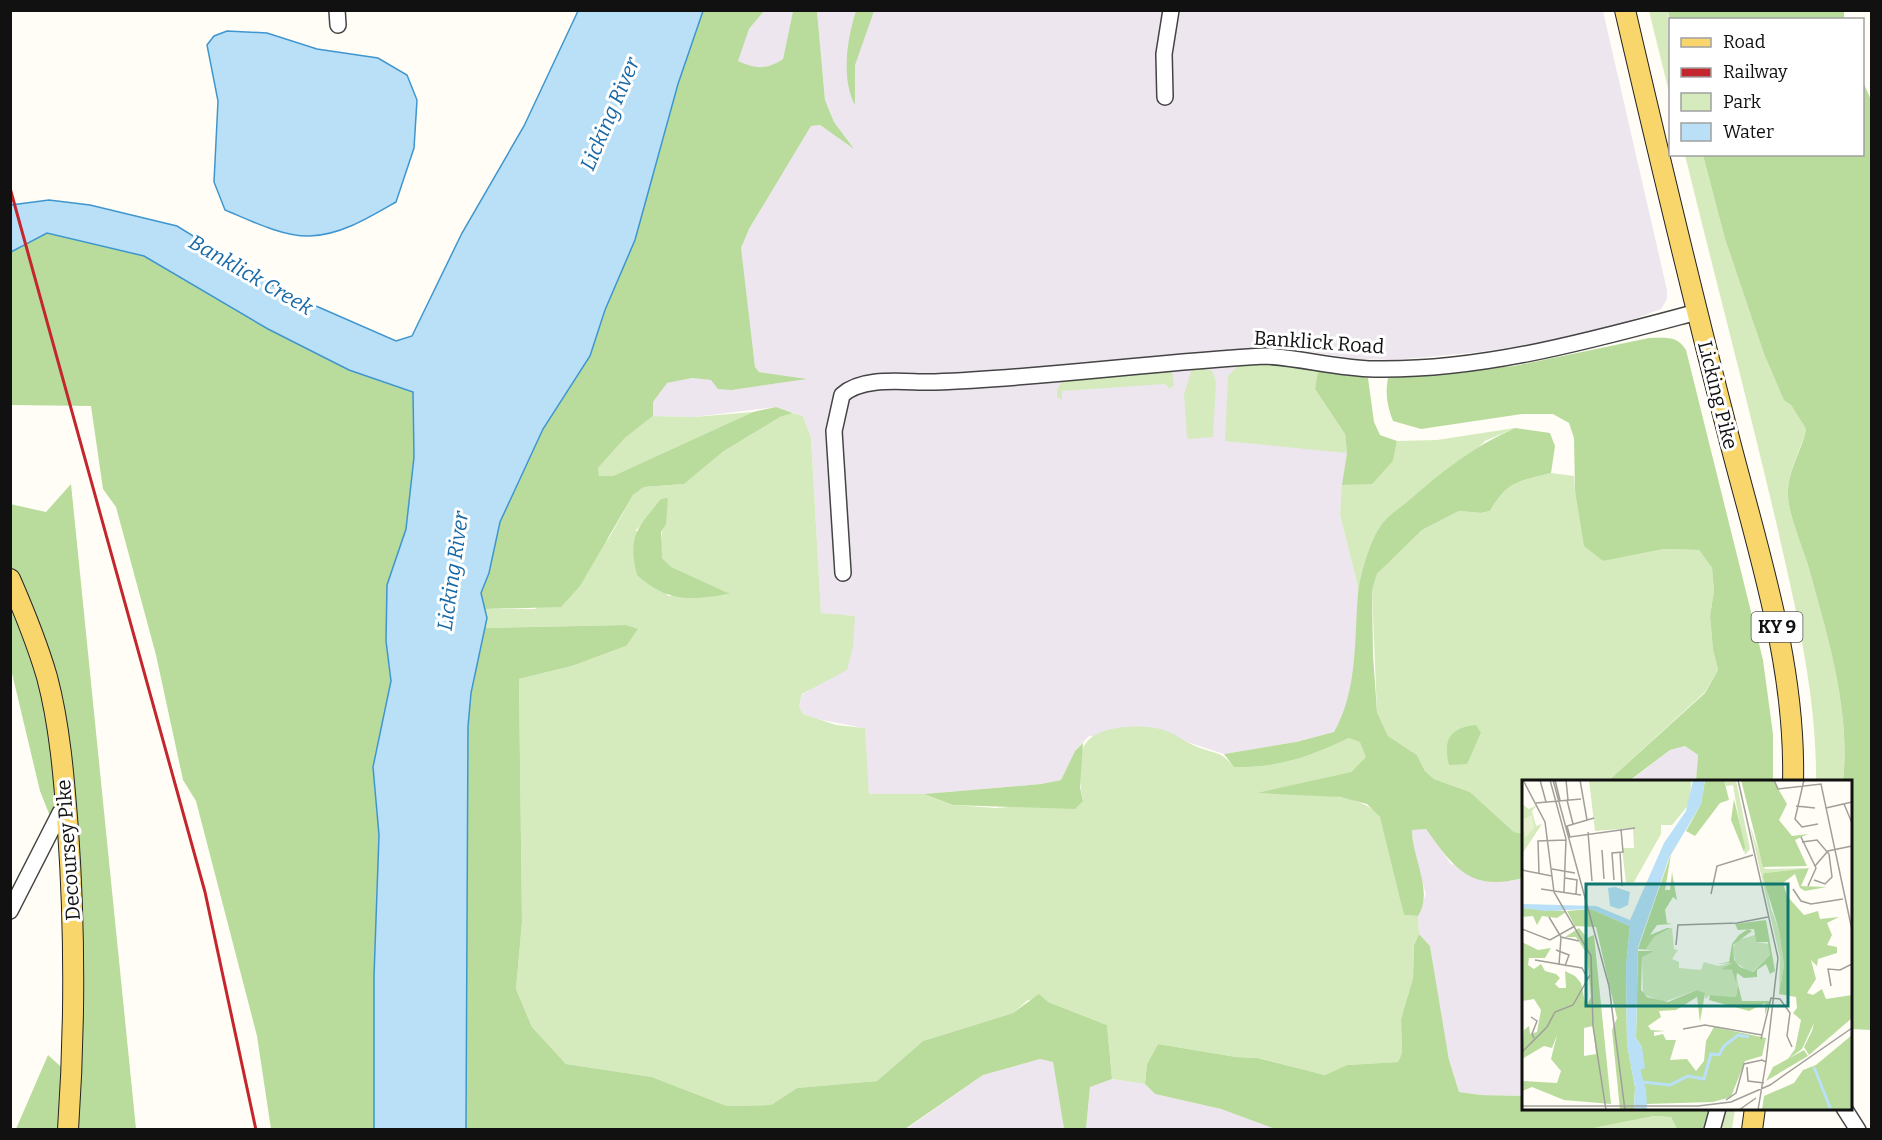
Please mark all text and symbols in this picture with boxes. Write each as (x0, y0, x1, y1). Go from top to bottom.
legend (1669, 18, 1864, 156)
text: Road (1723, 31, 1766, 53)
water label: Licking River (575, 52, 646, 174)
text: Railway (1723, 61, 1788, 83)
text: Park (1723, 91, 1762, 113)
text: Water (1723, 121, 1774, 143)
water label: Banklick Creek (184, 229, 318, 321)
street label: Banklick Road (1253, 325, 1385, 359)
street label: Licking Pike (1693, 338, 1743, 452)
water label: Licking River (432, 508, 474, 632)
road number: KY 9 (1752, 612, 1802, 642)
street label: Decoursey Pike (51, 779, 85, 921)
inset map (1522, 780, 1852, 1110)

